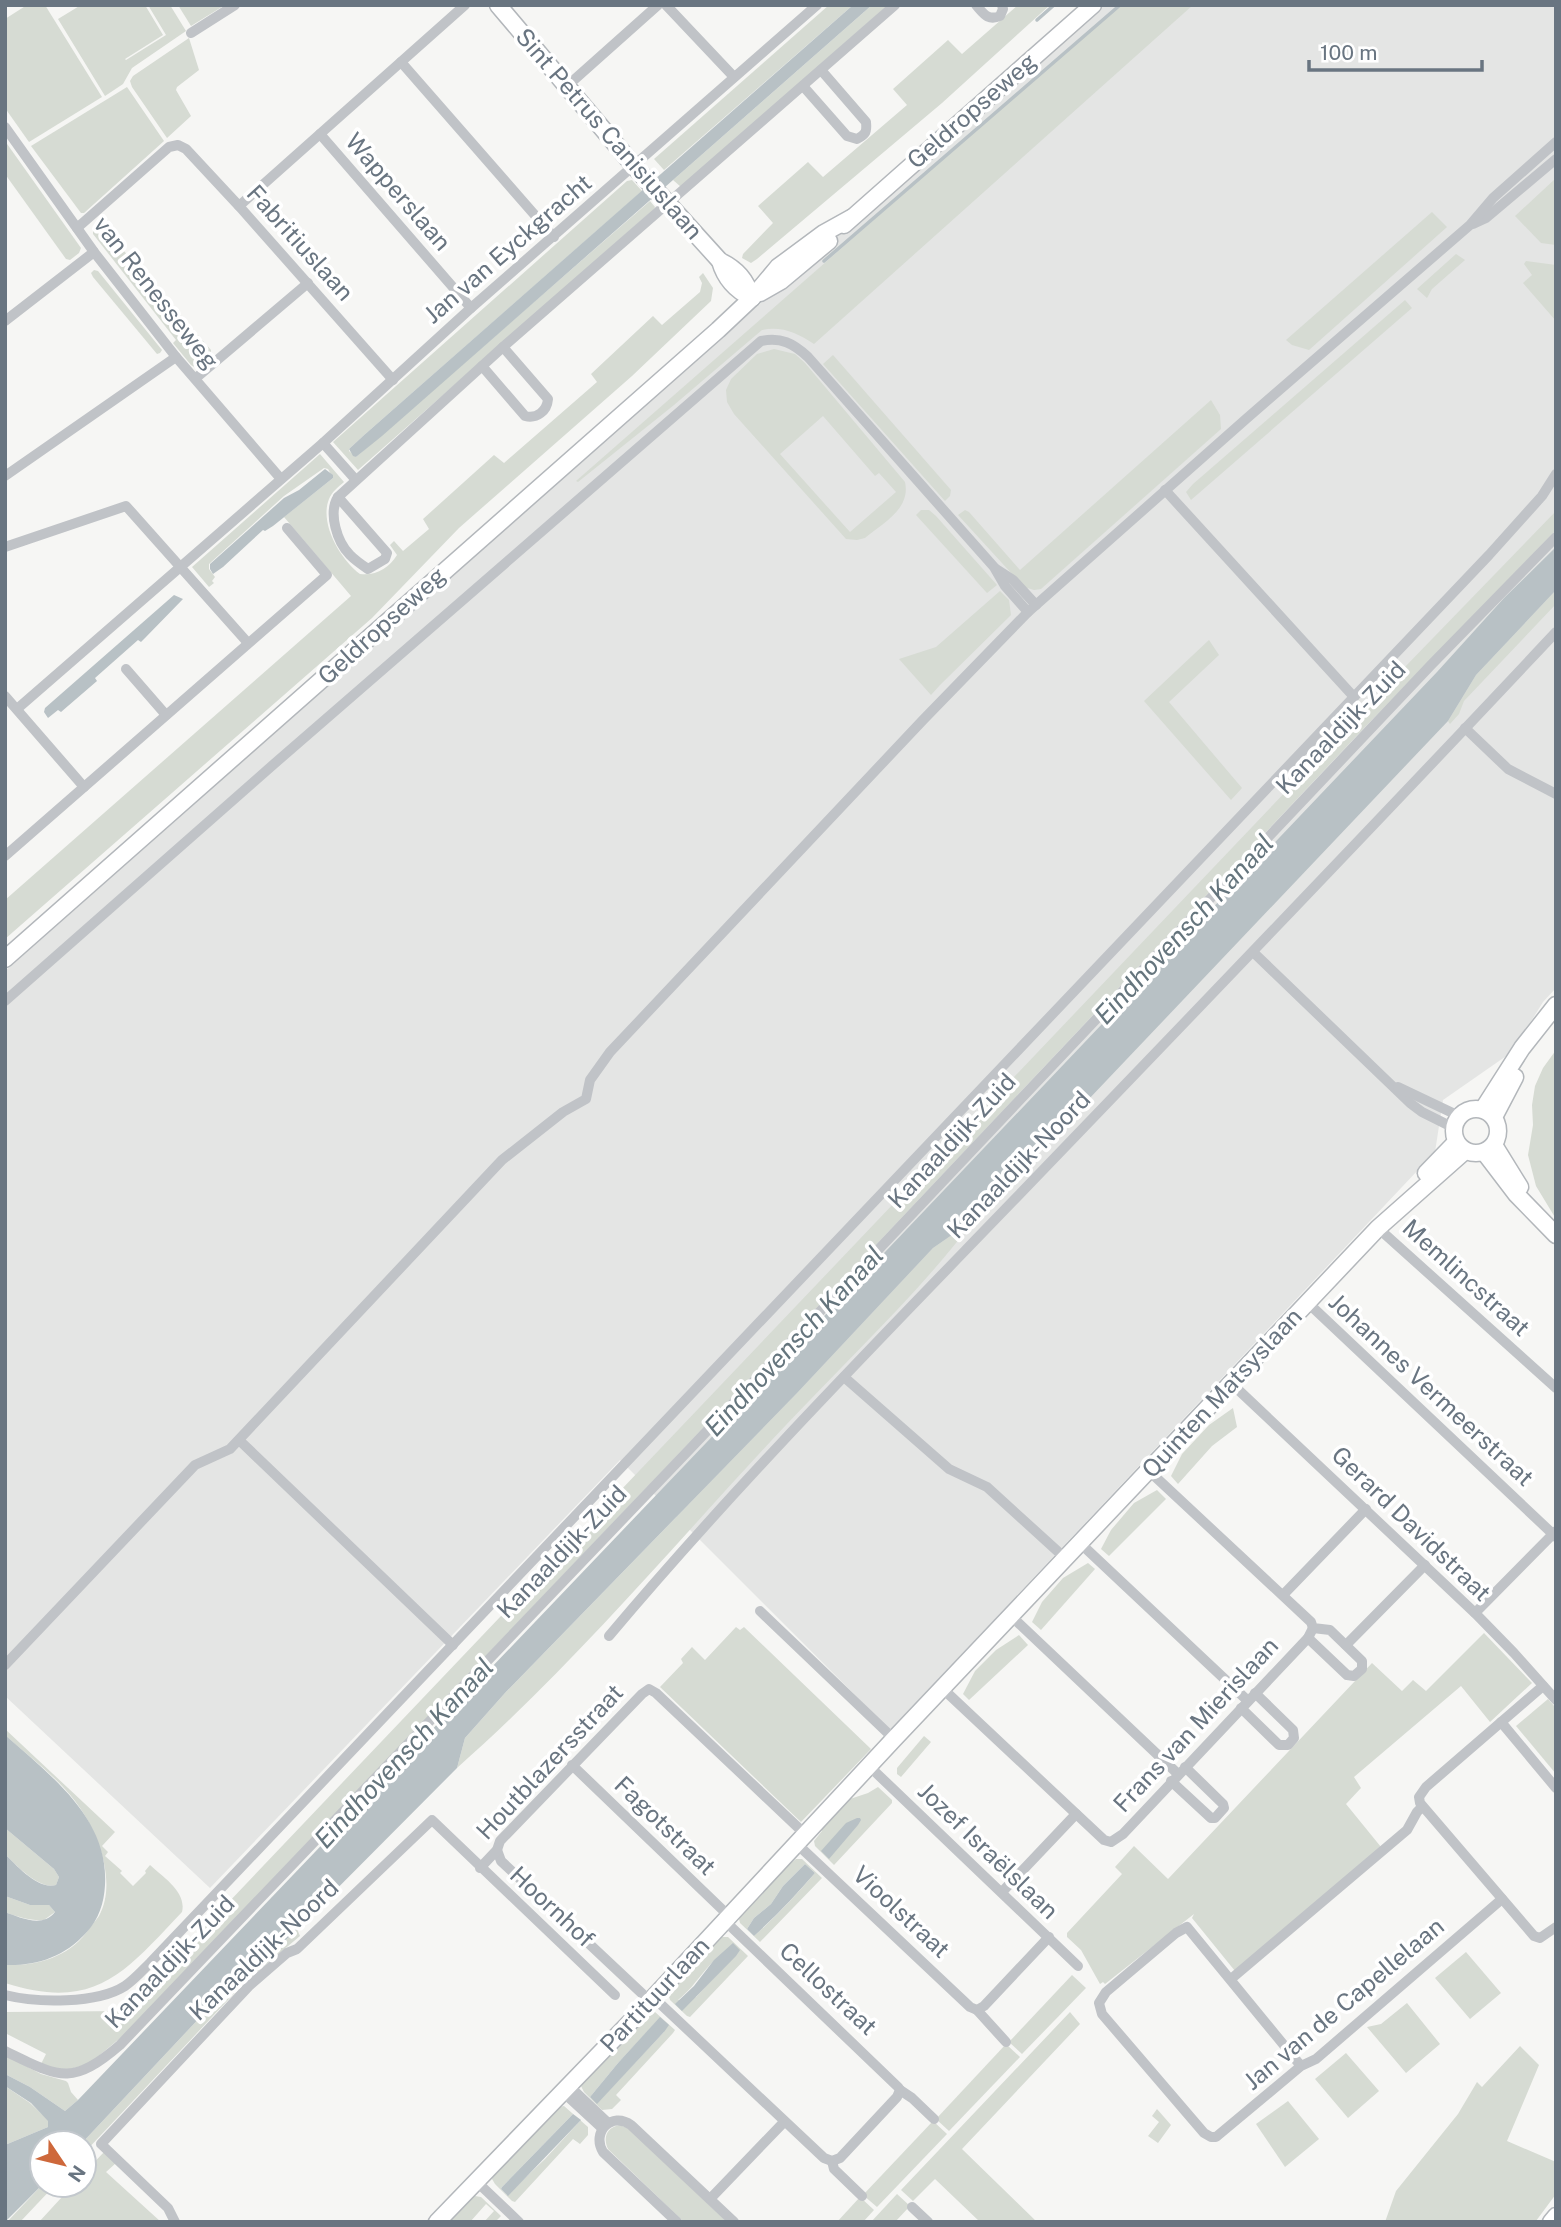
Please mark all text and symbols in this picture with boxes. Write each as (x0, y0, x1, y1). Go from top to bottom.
street label: Sint Petrus Canisiuslaan (510, 22, 709, 245)
scale bar (1309, 28, 1482, 72)
text: 100 m (1320, 40, 1377, 65)
street label: Geldropseweg (901, 47, 1042, 174)
street label: Wapperslaan (340, 127, 457, 256)
street label: Jan van Eyckgracht (418, 168, 597, 329)
street label: Fabritiuslaan (242, 179, 360, 306)
street label: van Renesseweg (88, 210, 225, 374)
street label: Geldropseweg (312, 561, 451, 690)
street label: Kanaaldijk-Zuid (1270, 655, 1411, 800)
water label: Eindhovensch Kanaal (1088, 827, 1280, 1030)
street label: Kanaaldijk-Zuid (882, 1067, 1021, 1213)
street label: Kanaaldijk-Noord (941, 1085, 1096, 1244)
street label: Memlincstraat (1397, 1213, 1536, 1342)
water label: Eindhovensch Kanaal (698, 1239, 890, 1442)
street label: Johannes Vermeerstraat (1324, 1287, 1540, 1491)
street label: Quinten Matsyslaan (1136, 1302, 1307, 1483)
street label: Gerard Davidstraat (1326, 1440, 1497, 1606)
street label: Kanaaldijk-Zuid (491, 1479, 632, 1624)
street label: Frans van Mierislaan (1107, 1631, 1283, 1817)
water label: Eindhovensch Kanaal (308, 1651, 500, 1854)
street label: Houtblazersstraat (470, 1678, 628, 1845)
street label: Fagotstraat (609, 1770, 722, 1880)
street label: Jozef Israëlslaan (913, 1776, 1065, 1924)
street label: Hoornhof (505, 1860, 601, 1952)
street label: Vioolstraat (848, 1860, 956, 1963)
street label: Kanaaldijk-Noord (183, 1873, 344, 2026)
street label: Kanaaldijk-Zuid (99, 1889, 240, 2034)
street label: Jan van de Capellelaan (1238, 1911, 1449, 2095)
street label: Partituurlaan (594, 1931, 715, 2058)
street label: Cellostraat (774, 1936, 883, 2040)
north arrow (28, 2129, 98, 2199)
text: N (64, 2161, 90, 2186)

